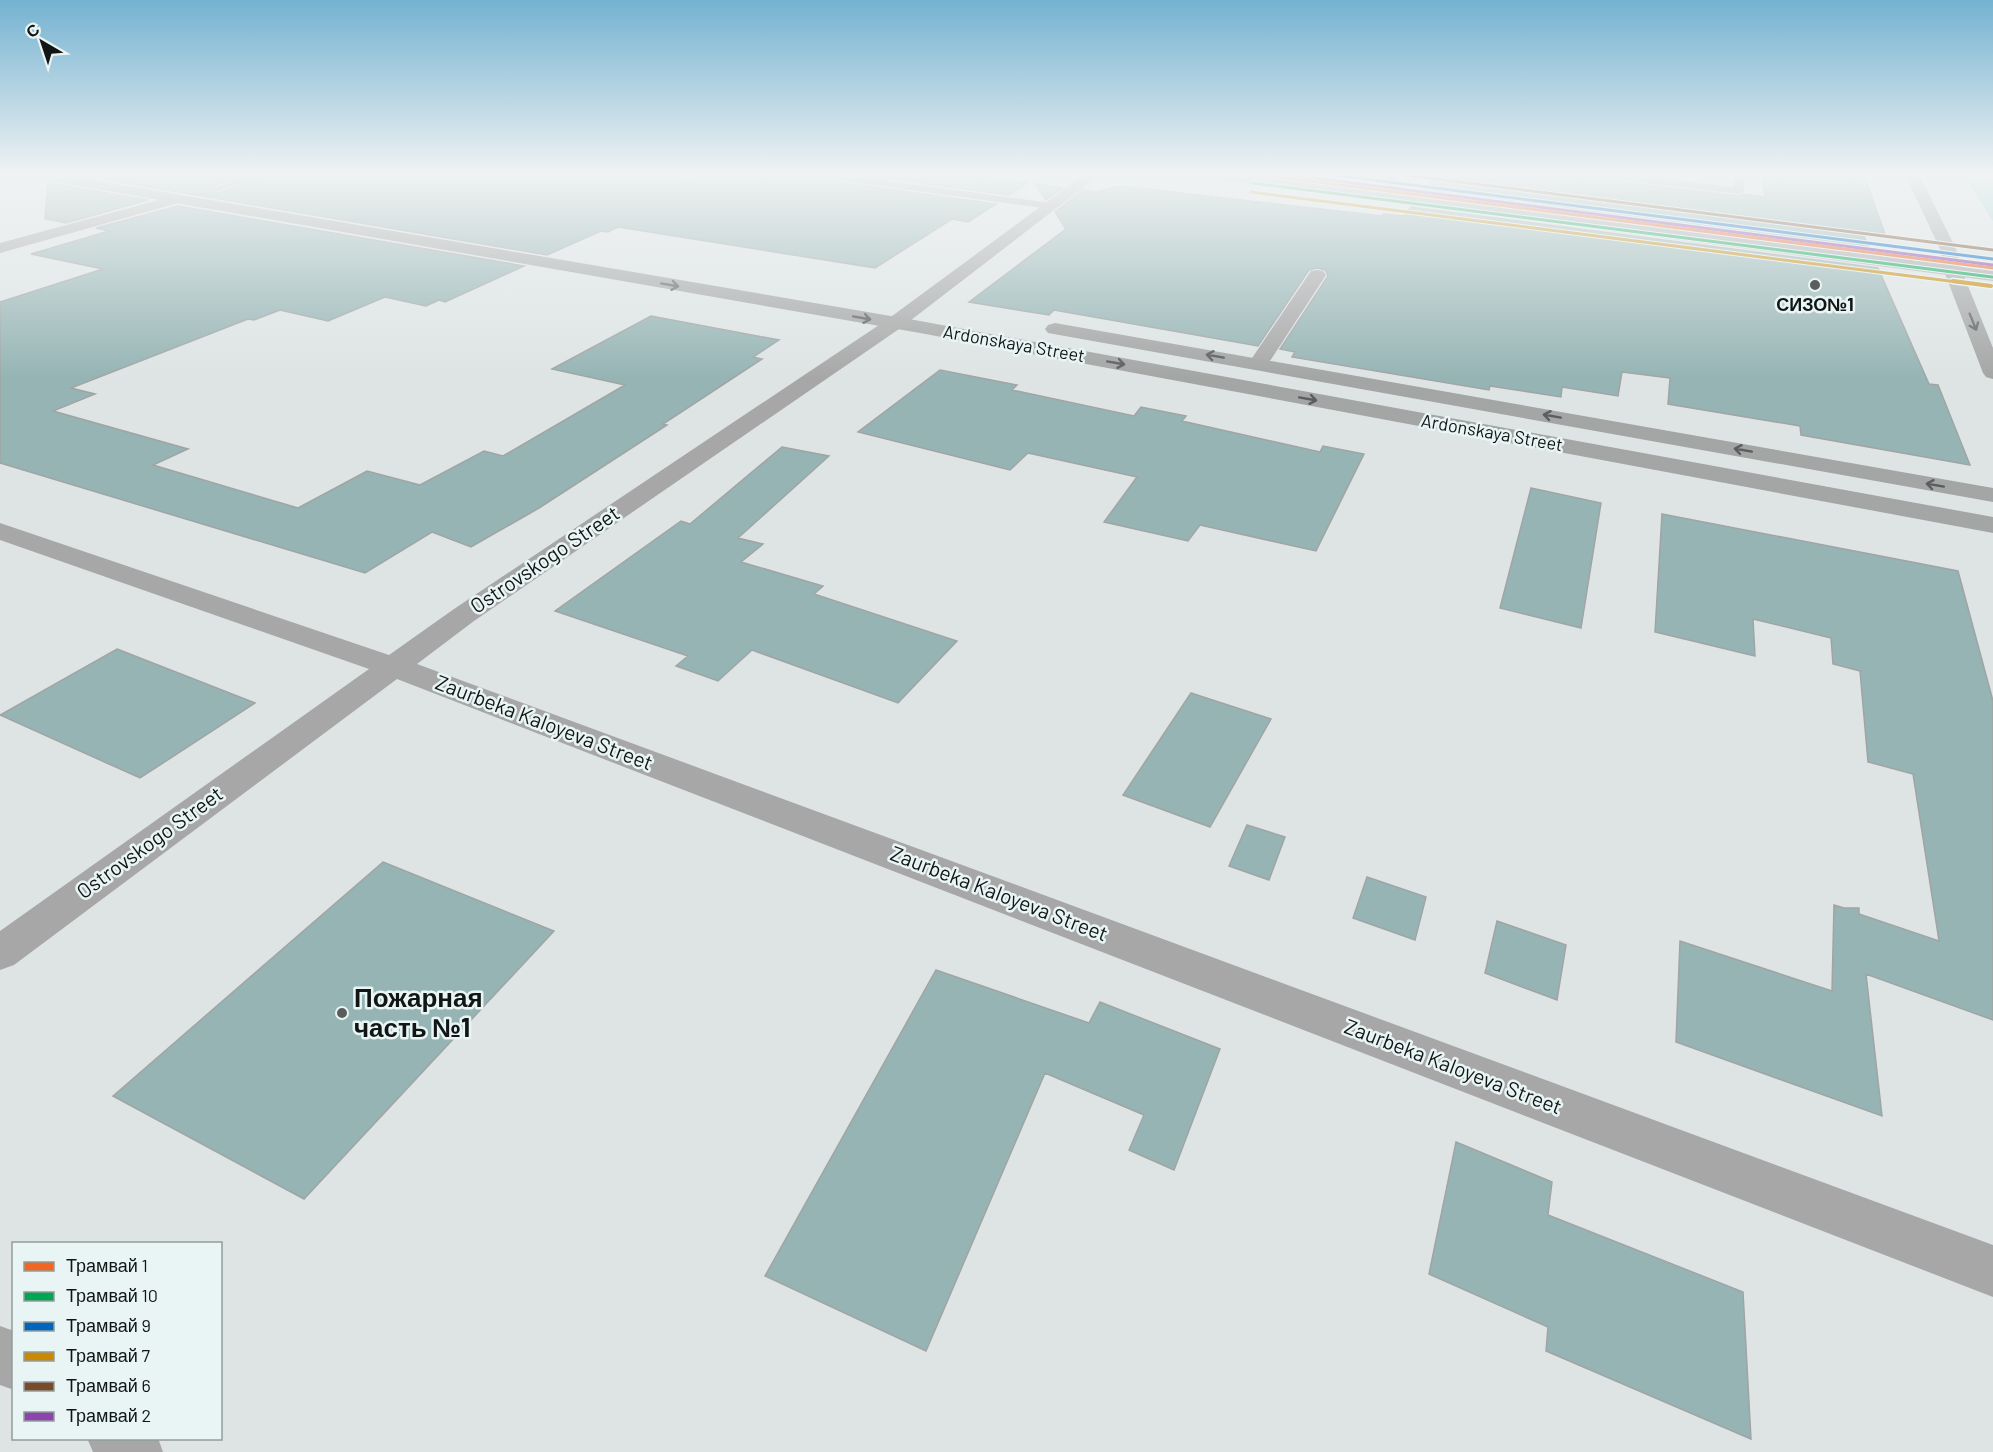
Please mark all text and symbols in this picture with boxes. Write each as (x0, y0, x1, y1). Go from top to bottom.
north arrow (12, 12, 72, 72)
text: С (22, 19, 43, 41)
marker: СИЗО№1 (1808, 278, 1822, 292)
one-way arrow (660, 279, 680, 290)
place label: СИЗО№1 (1776, 293, 1854, 315)
one-way arrow (1968, 312, 1979, 331)
one-way arrow (852, 313, 872, 324)
street label: Ardonskaya Street (942, 320, 1087, 366)
one-way arrow (1205, 350, 1225, 361)
one-way arrow (1106, 358, 1126, 369)
one-way arrow (1298, 394, 1317, 405)
street label: Ardonskaya Street (1420, 409, 1565, 455)
one-way arrow (1542, 410, 1562, 421)
one-way arrow (1734, 444, 1754, 455)
one-way arrow (1926, 479, 1946, 490)
street label: Ostrovskogo Street (465, 500, 624, 618)
street label: Zaurbeka Kaloyeva Street (432, 669, 657, 775)
street label: Ostrovskogo Street (71, 780, 227, 903)
street label: Zaurbeka Kaloyeva Street (887, 840, 1112, 946)
place label: Пожарная часть №1 (354, 981, 483, 1042)
marker: Пожарная часть №1 (335, 1006, 349, 1020)
street label: Zaurbeka Kaloyeva Street (1341, 1013, 1566, 1119)
legend (12, 1242, 222, 1440)
text: Трамвай 1 (66, 1254, 148, 1276)
text: Трамвай 10 (66, 1284, 158, 1306)
text: Трамвай 9 (66, 1314, 151, 1336)
text: Трамвай 7 (66, 1344, 150, 1366)
text: Трамвай 6 (66, 1374, 151, 1396)
text: Трамвай 2 (66, 1404, 151, 1426)

